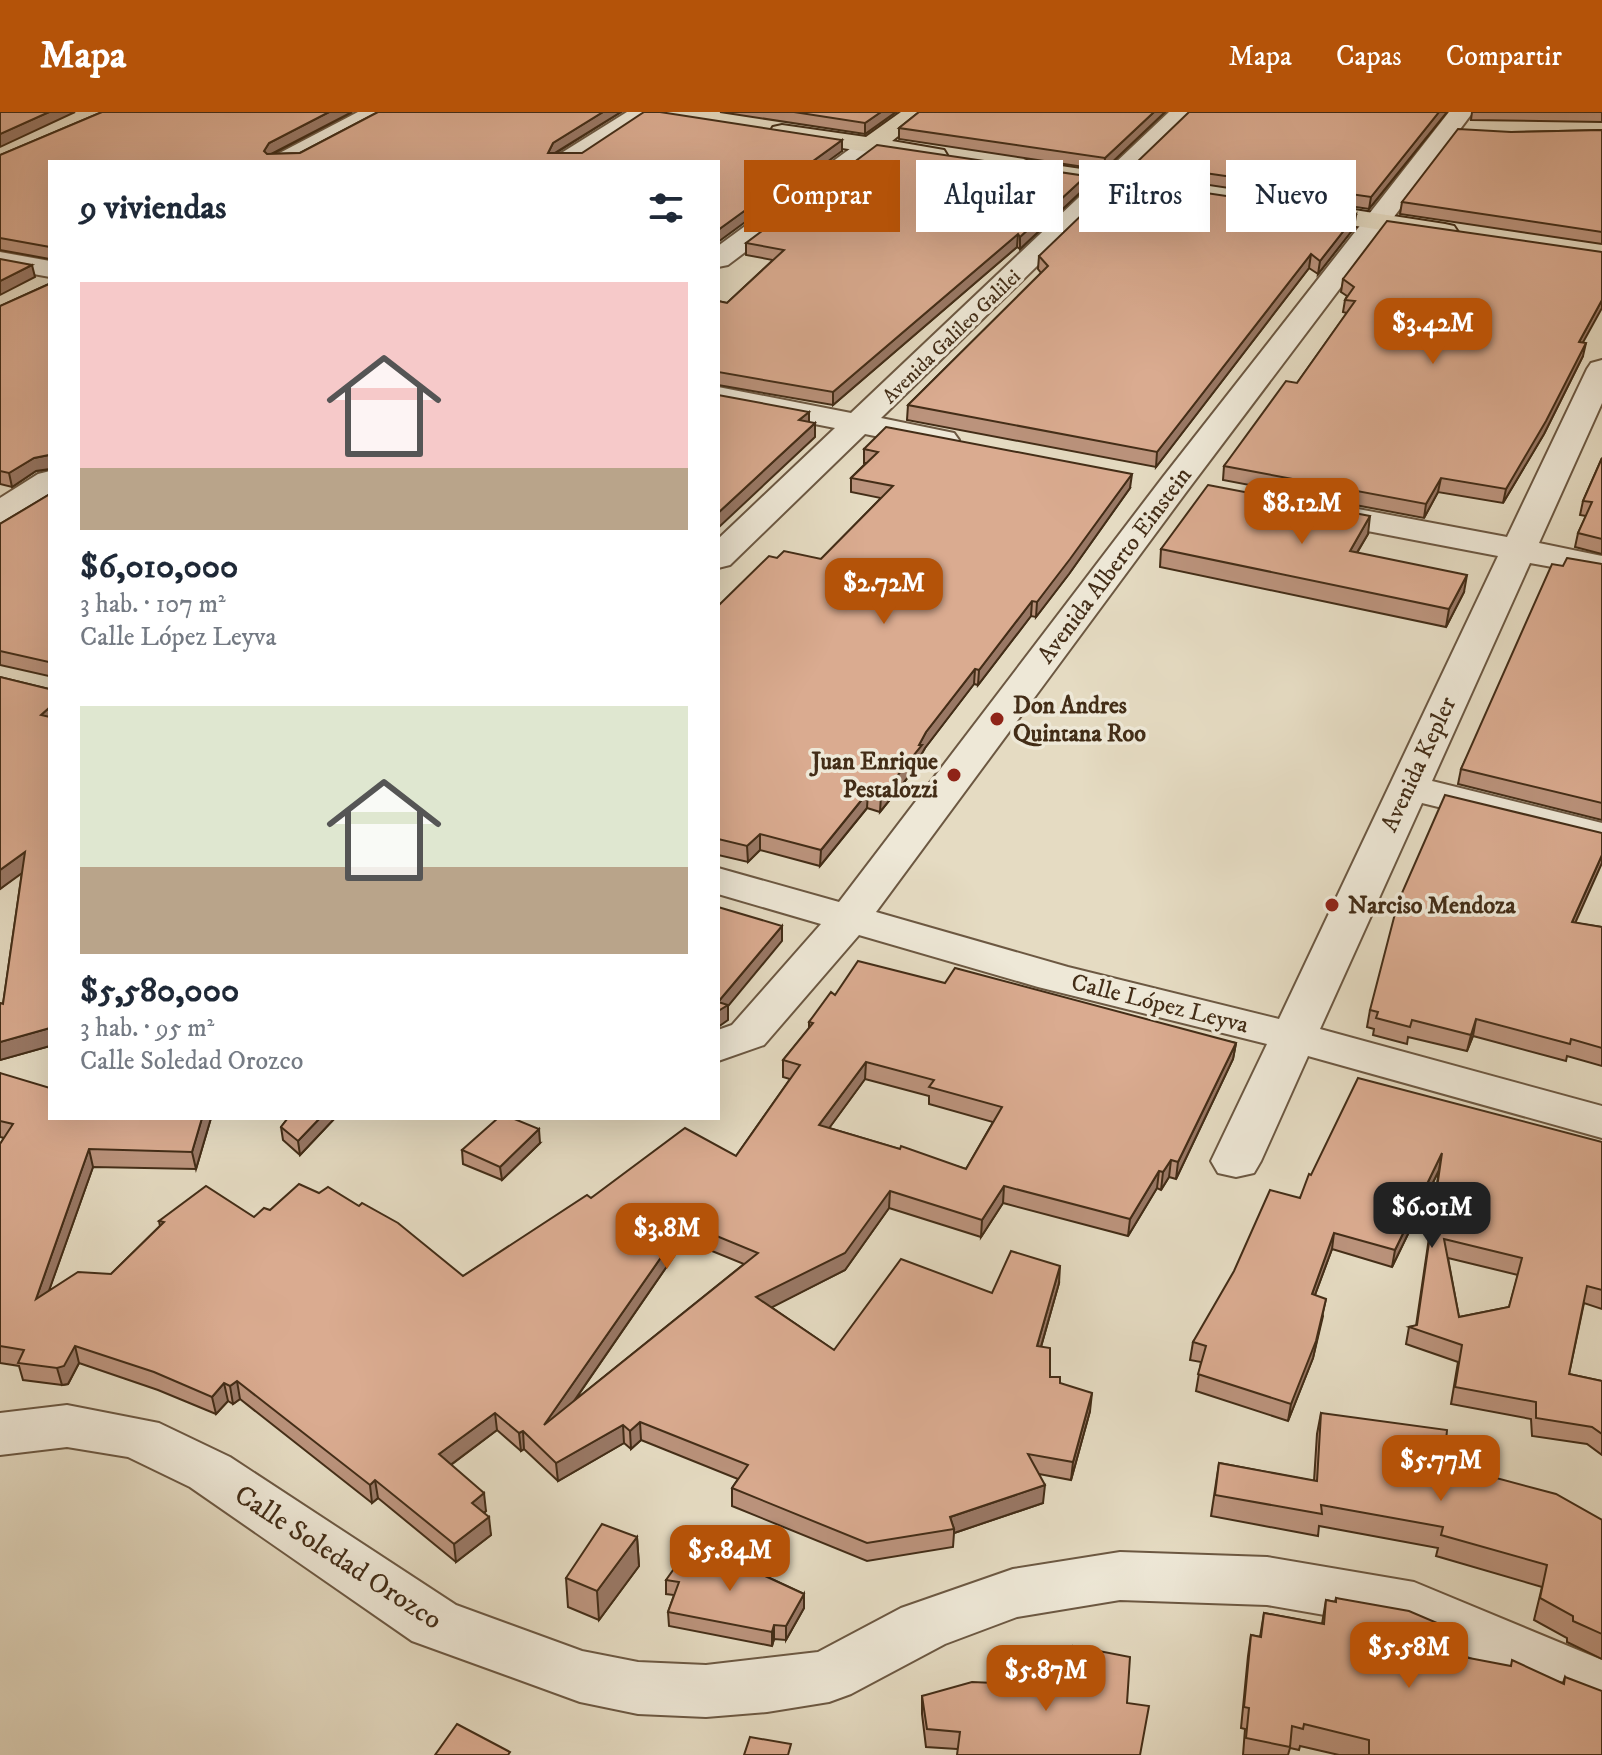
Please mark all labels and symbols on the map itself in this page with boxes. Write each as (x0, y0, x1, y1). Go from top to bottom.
street label: Avenida Galileo Galilei (878, 265, 1026, 410)
pin: $3.42M (1368, 298, 1498, 366)
street label: Avenida Alberto Einstein (1031, 461, 1199, 670)
pin: $8.12M (1237, 478, 1367, 546)
pin: $2.72M (819, 558, 949, 626)
place label: Don Andres Quintana Roo (1013, 691, 1146, 749)
street label: Avenida Kepler (1375, 692, 1463, 837)
marker: Don Andres Quintana Roo (988, 710, 1006, 728)
place label: Juan Enrique Pestalozzi (808, 747, 938, 805)
marker: Juan Enrique Pestalozzi (945, 766, 963, 784)
place label: Narciso Mendoza (1348, 891, 1517, 921)
marker: Narciso Mendoza (1323, 896, 1341, 914)
street label: Calle López Leyva (1068, 967, 1252, 1041)
pin: $6.01M (1367, 1182, 1497, 1250)
pin: $3.8M (611, 1203, 723, 1271)
pin: $5.77M (1376, 1435, 1506, 1503)
street label: Calle Soledad Orozco (228, 1477, 449, 1637)
pin: $5.84M (665, 1525, 795, 1593)
pin: $5.58M (1344, 1622, 1474, 1690)
pin: $5.87M (981, 1645, 1111, 1713)

